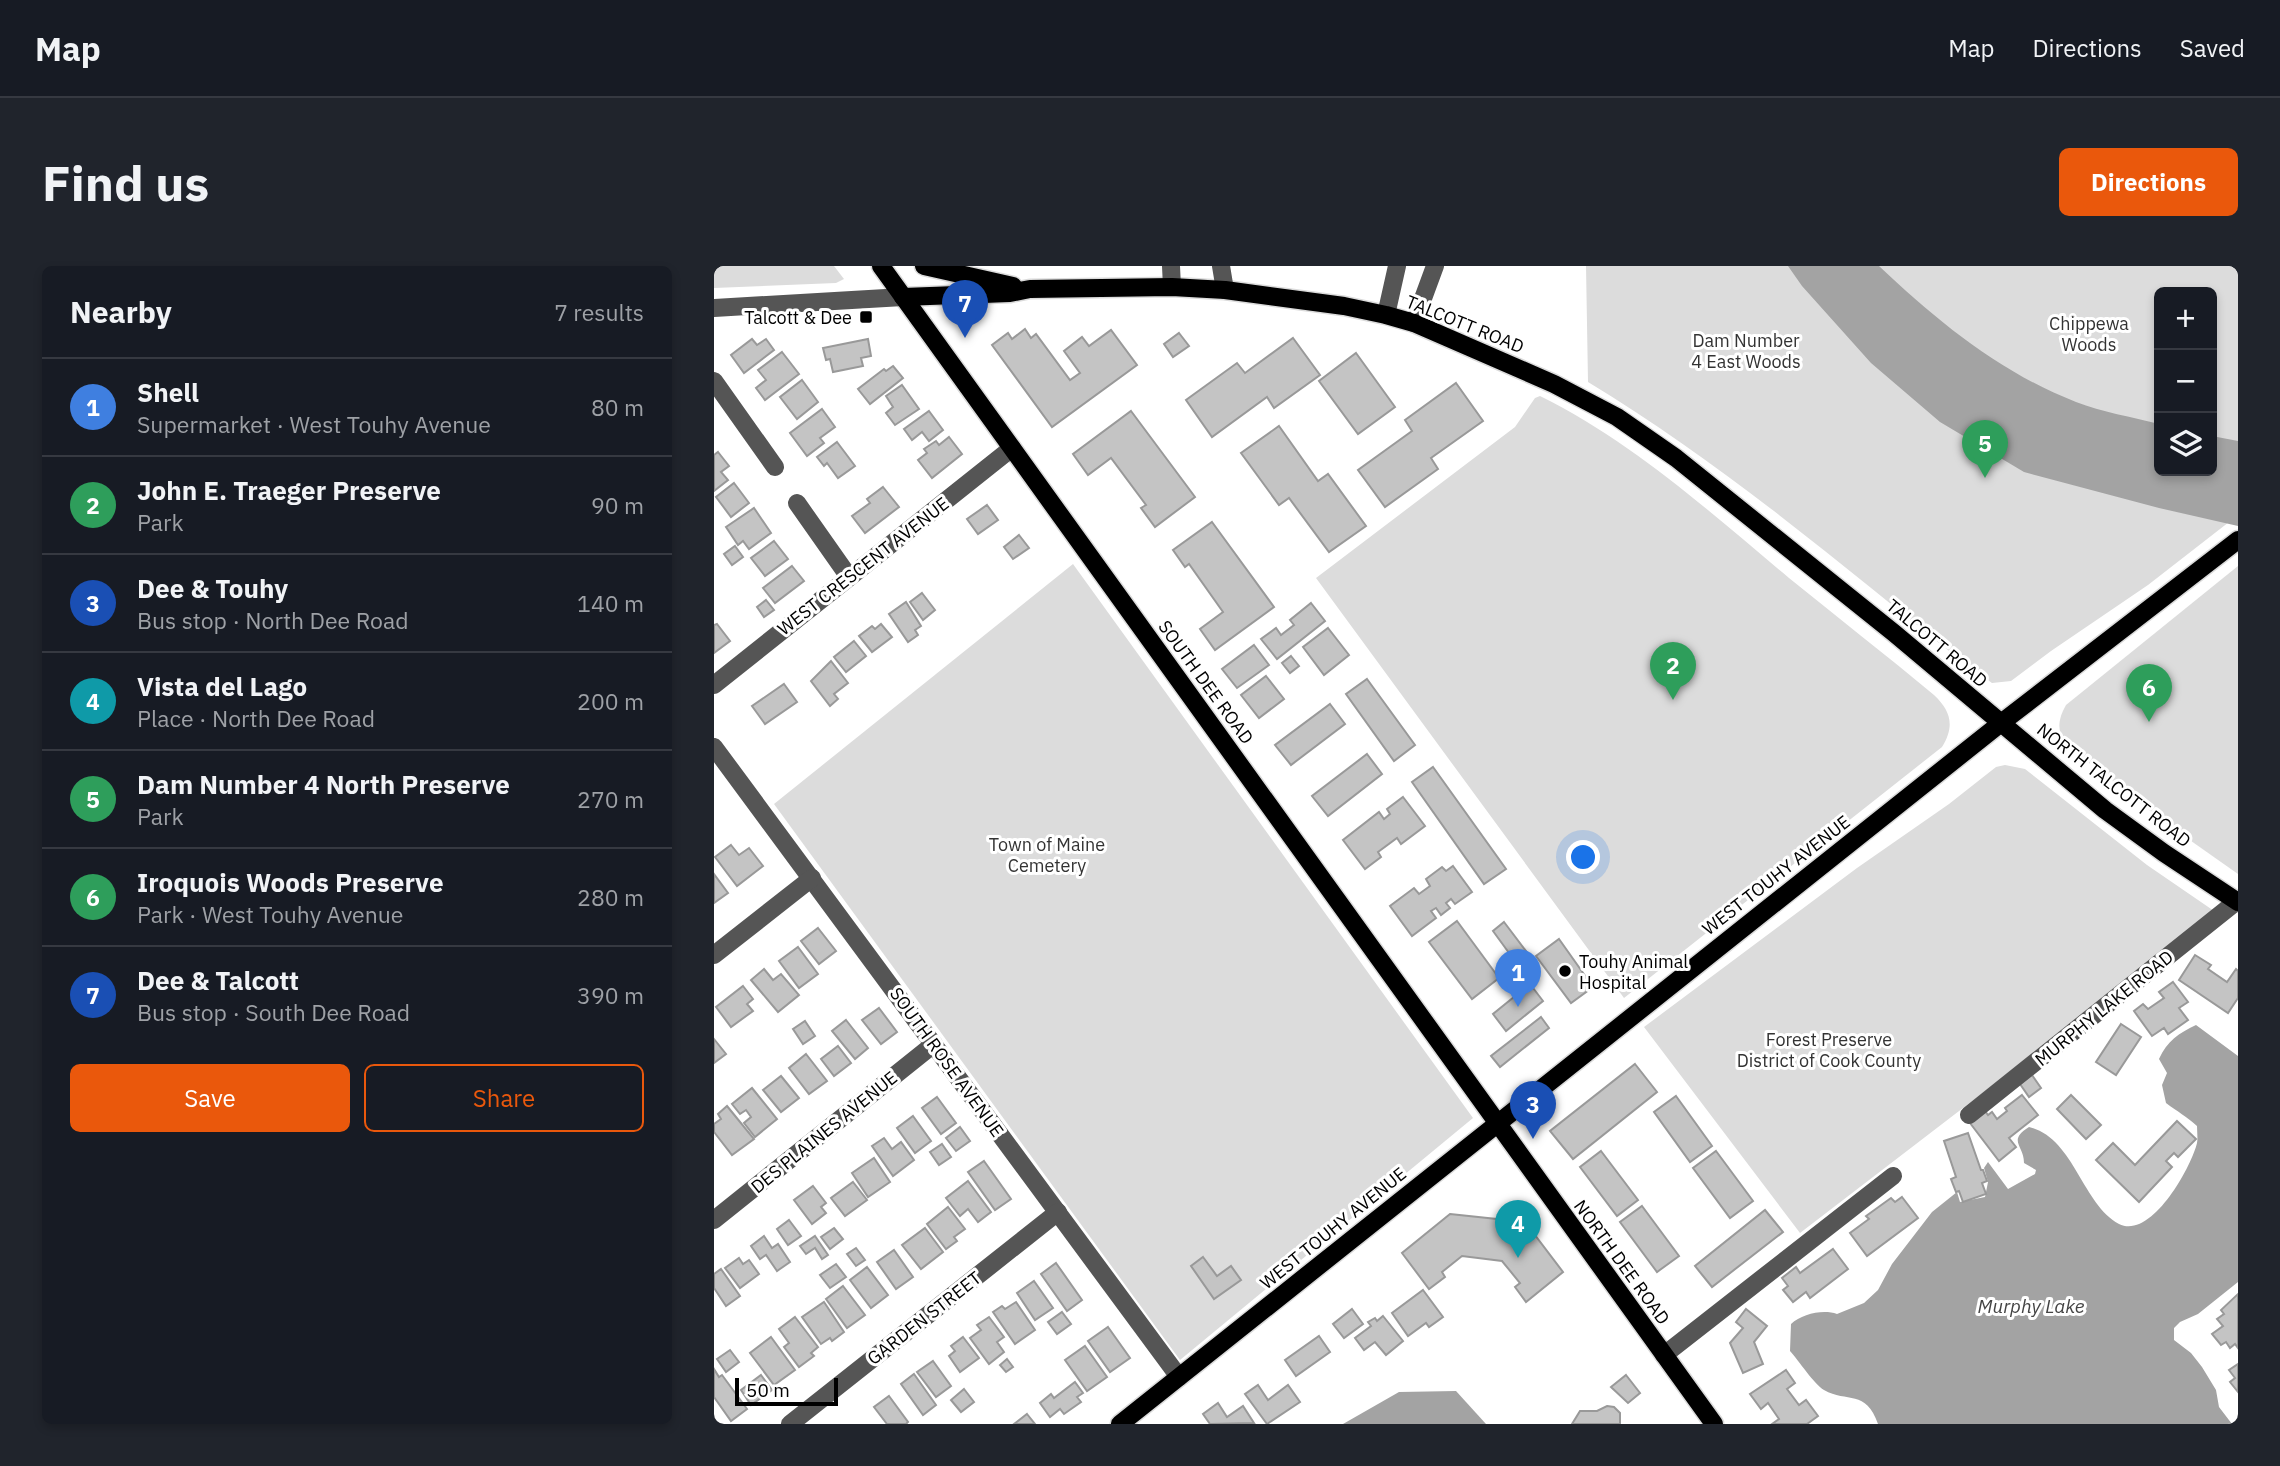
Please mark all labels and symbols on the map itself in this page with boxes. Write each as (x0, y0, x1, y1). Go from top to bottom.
pin: 7 (942, 280, 988, 338)
street label: TALCOTT ROAD (1403, 290, 1527, 358)
place label: Talcott & Dee (744, 306, 852, 329)
marker: Talcott & Dee (858, 309, 874, 325)
park label: Chippewa Woods (2049, 312, 2129, 356)
park label: Dam Number 4 East Woods (1691, 329, 1801, 373)
pin: 5 (1962, 420, 2008, 478)
street label: WEST CRESCENT AVENUE (773, 492, 953, 640)
street label: TALCOTT ROAD (1882, 594, 1992, 692)
street label: SOUTH DEE ROAD (1153, 616, 1259, 748)
pin: 2 (1650, 642, 1696, 700)
pin: 6 (2126, 664, 2172, 722)
street label: NORTH TALCOTT ROAD (2032, 718, 2196, 852)
street label: WEST TOUHY AVENUE (1697, 810, 1855, 940)
park label: Town of Maine Cemetery (989, 833, 1105, 877)
your location (1566, 840, 1600, 874)
street label: MURPHY LAKE ROAD (2030, 945, 2178, 1071)
pin: 1 (1495, 949, 1541, 1007)
place label: Touhy Animal Hospital (1579, 950, 1688, 994)
marker: Touhy Animal Hospital (1557, 963, 1573, 979)
street label: SOUTH ROSE AVENUE (885, 983, 1009, 1141)
park label: Forest Preserve District of Cook County (1737, 1028, 1921, 1072)
street label: DES PLAINES AVENUE (746, 1066, 902, 1198)
pin: 3 (1510, 1081, 1556, 1139)
street label: WEST TOUHY AVENUE (1255, 1162, 1411, 1294)
street label: NORTH DEE ROAD (1569, 1195, 1675, 1329)
pin: 4 (1495, 1200, 1541, 1258)
street label: GARDEN STREET (862, 1266, 986, 1370)
water label: Murphy Lake (1978, 1294, 2085, 1318)
scale bar (735, 1375, 838, 1407)

